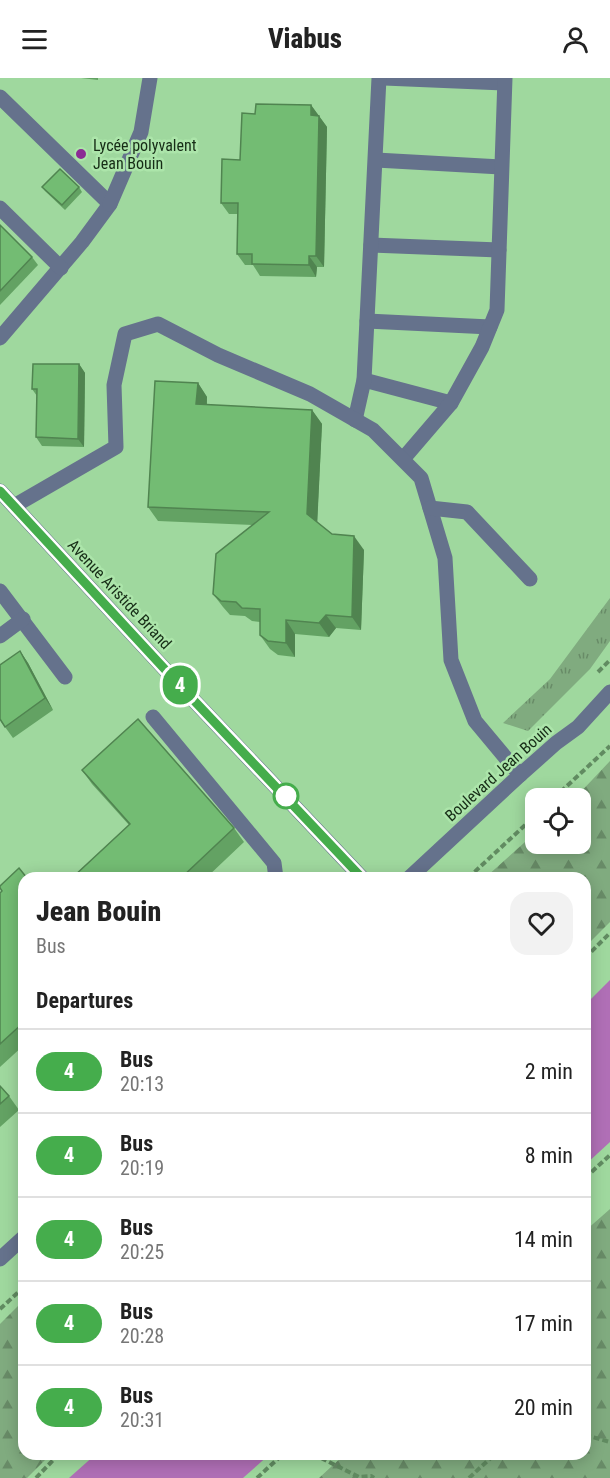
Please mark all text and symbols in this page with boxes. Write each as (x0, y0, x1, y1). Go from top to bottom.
icon: menu (18, 23, 51, 56)
text: Viabus (268, 23, 342, 55)
icon: person (559, 23, 592, 56)
place label: Lycée polyvalent Jean Bouin (93, 136, 197, 173)
marker: Lycée polyvalent Jean Bouin (74, 147, 88, 161)
street label: Avenue Aristide Briand (64, 536, 175, 653)
line badge: 4 (160, 666, 200, 704)
text: 4 (175, 673, 185, 697)
street label: Boulevard Jean Bouin (441, 720, 555, 825)
unlabelled marker (273, 783, 299, 809)
map controls (525, 788, 591, 854)
button: locate (525, 788, 591, 854)
button: heart (510, 892, 573, 955)
text: Jean Bouin (36, 895, 161, 928)
text: Bus (36, 934, 66, 958)
text: Departures (36, 988, 133, 1013)
text: Bus (120, 1047, 153, 1072)
text: 4 (64, 1059, 74, 1083)
text: 2 min (525, 1059, 573, 1084)
text: 20:13 (120, 1072, 164, 1096)
text: Bus (120, 1131, 153, 1156)
text: 4 (64, 1143, 74, 1167)
text: 8 min (525, 1143, 573, 1168)
text: 20:19 (120, 1156, 164, 1180)
text: Bus (120, 1215, 153, 1240)
text: 4 (64, 1227, 74, 1251)
text: 14 min (514, 1227, 573, 1252)
text: 20:25 (120, 1240, 164, 1264)
text: Bus (120, 1299, 153, 1324)
text: 4 (64, 1311, 74, 1335)
text: 17 min (514, 1311, 573, 1336)
text: 20:28 (120, 1324, 164, 1348)
text: Bus (120, 1383, 153, 1408)
text: 4 (64, 1395, 74, 1419)
text: 20 min (514, 1395, 573, 1420)
text: 20:31 (120, 1408, 164, 1432)

